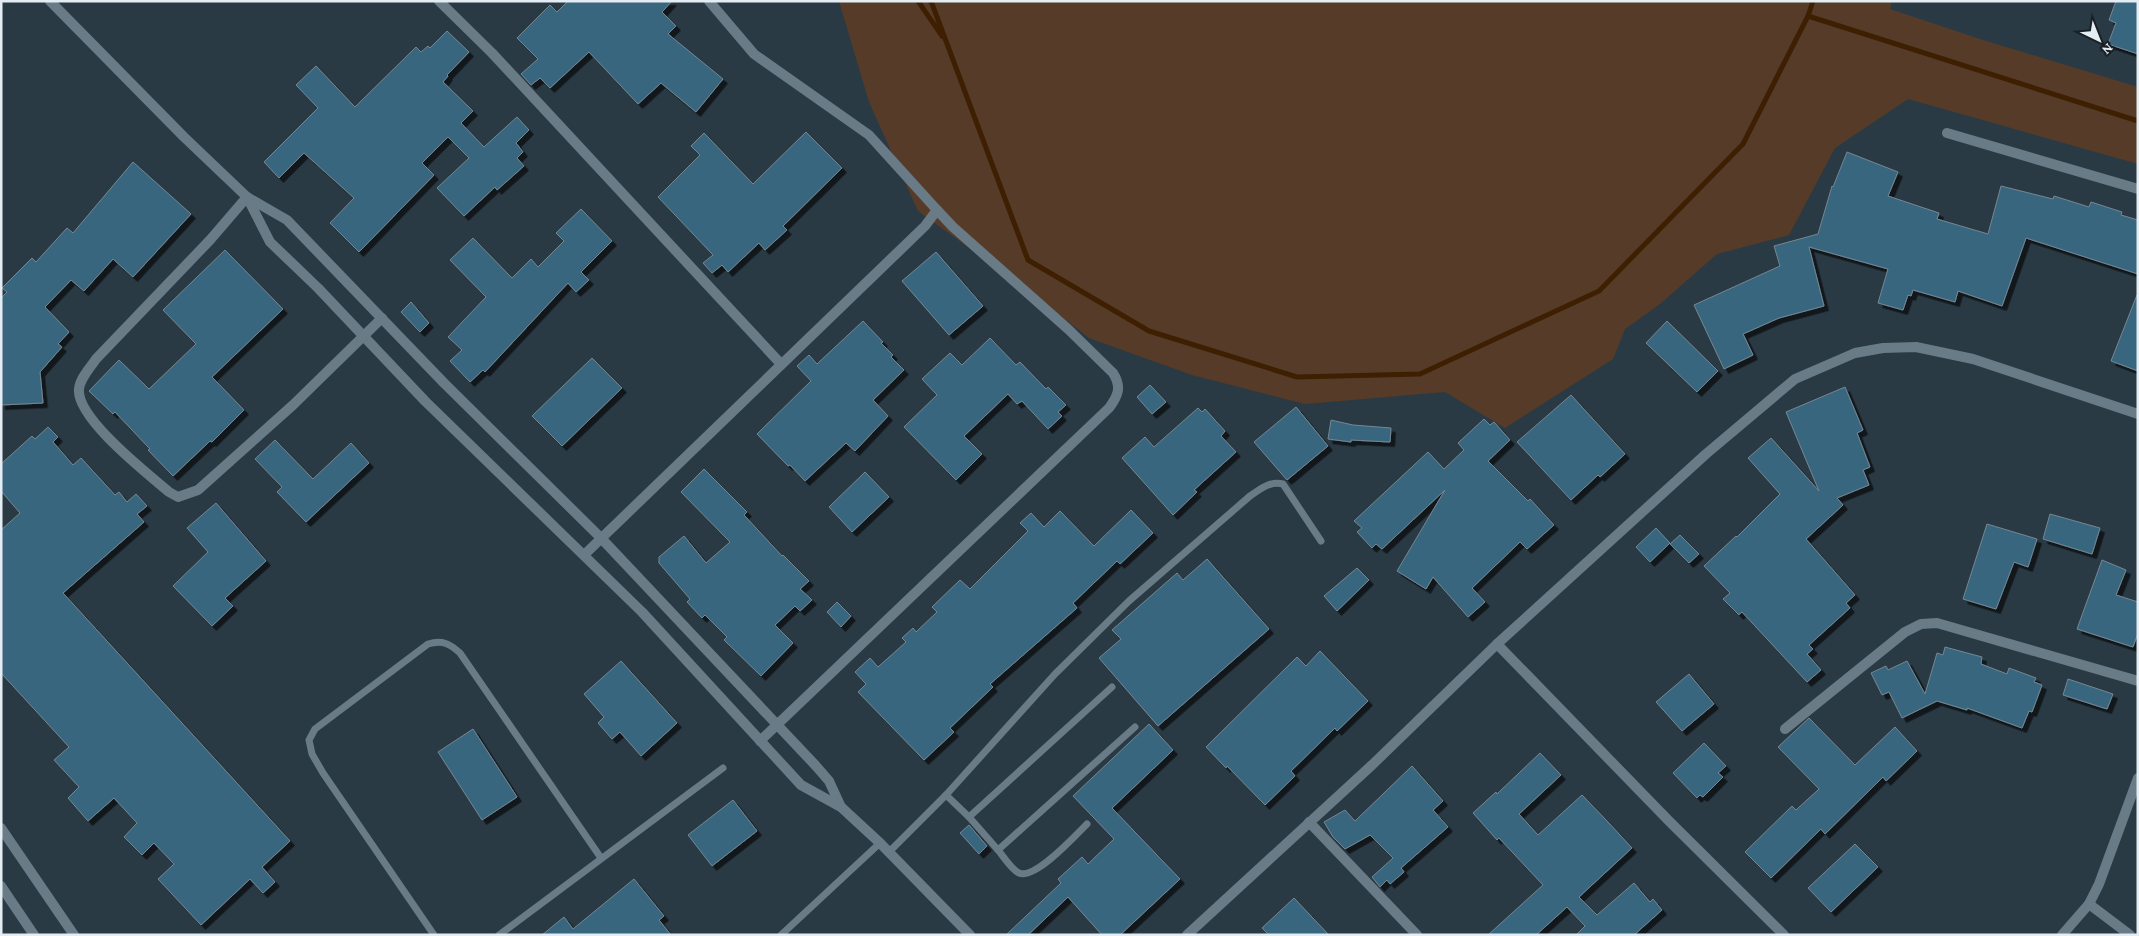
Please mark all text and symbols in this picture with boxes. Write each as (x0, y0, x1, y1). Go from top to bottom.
north arrow (2074, 15, 2124, 65)
text: N (2099, 40, 2117, 59)

